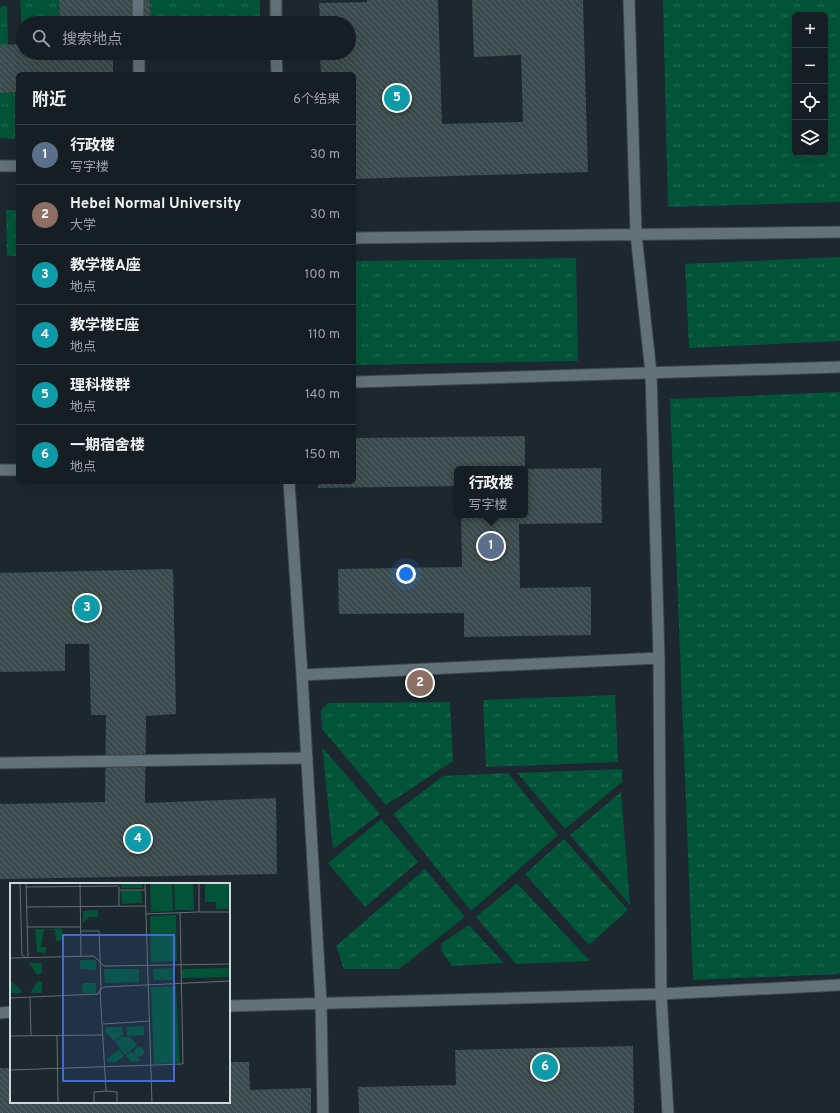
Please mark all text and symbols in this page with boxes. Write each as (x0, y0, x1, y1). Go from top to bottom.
map controls (792, 12, 828, 156)
button: + (792, 12, 828, 48)
search box (16, 16, 356, 60)
icon: search (30, 27, 52, 49)
text: 搜索地点 (62, 31, 122, 50)
button: − (792, 48, 828, 84)
pin: 5 (384, 83, 410, 113)
button: locate (792, 84, 828, 120)
text: 附近 (32, 90, 66, 112)
text: 6个结果 (293, 92, 340, 108)
button: layers (792, 120, 828, 156)
text: 行政楼 (70, 137, 115, 156)
text: 1 (42, 147, 48, 163)
text: 30 m (310, 147, 340, 163)
text: 写字楼 (70, 160, 109, 176)
text: Hebei Normal University (70, 195, 241, 214)
text: 2 (41, 207, 49, 223)
text: 30 m (310, 207, 340, 223)
text: 大学 (70, 218, 96, 234)
text: 教学楼A座 (70, 257, 141, 276)
text: 3 (41, 267, 49, 283)
text: 100 m (304, 267, 340, 283)
text: 地点 (70, 280, 96, 296)
text: 教学楼E座 (70, 317, 139, 336)
text: 4 (41, 327, 49, 343)
text: 110 m (308, 327, 340, 343)
text: 地点 (70, 340, 96, 356)
text: 理科楼群 (70, 377, 130, 396)
text: 5 (41, 387, 49, 403)
text: 140 m (305, 387, 340, 403)
text: 地点 (70, 400, 96, 416)
text: 一期宿舍楼 (70, 437, 145, 456)
text: 6 (41, 447, 49, 463)
text: 150 m (305, 447, 340, 463)
text: 地点 (70, 460, 96, 476)
popup (454, 466, 528, 518)
text: 行政楼 (468, 475, 514, 494)
text: 写字楼 (468, 498, 508, 514)
pin: 1 (478, 531, 504, 561)
your location (396, 564, 416, 584)
pin: 3 (74, 593, 100, 623)
pin: 2 (407, 668, 433, 698)
pin: 4 (125, 824, 151, 854)
inset map (10, 883, 230, 1103)
pin: 6 (532, 1052, 558, 1082)

